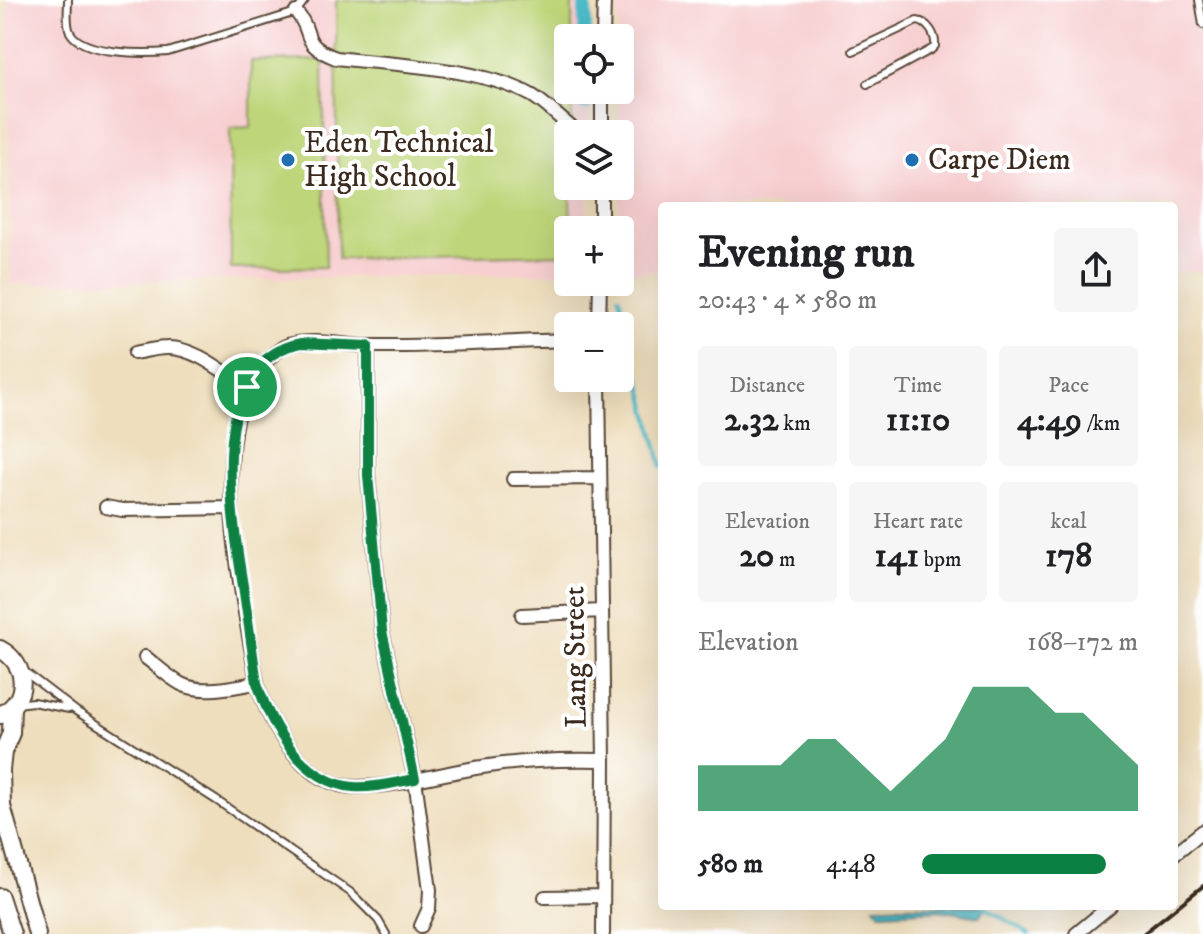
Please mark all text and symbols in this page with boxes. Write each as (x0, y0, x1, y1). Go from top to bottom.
map controls (554, 24, 634, 392)
button: locate (554, 24, 634, 104)
button: layers (554, 120, 634, 200)
place label: Eden Technical High School (304, 125, 494, 196)
place label: Carpe Diem (928, 142, 1071, 179)
marker: Eden Technical High School (279, 151, 297, 169)
marker: Carpe Diem (903, 151, 921, 169)
button: + (554, 216, 634, 296)
text: Evening run (698, 226, 915, 281)
button: share (1054, 228, 1138, 312)
text: 20:43 · 4 × 580 m (698, 284, 877, 317)
button: − (554, 312, 634, 392)
pin (213, 353, 281, 421)
icon: arrive (225, 365, 269, 409)
text: Distance (729, 372, 805, 399)
text: Time (894, 372, 942, 399)
text: Pace (1048, 372, 1089, 399)
text: 2.32 (724, 399, 779, 441)
text: 11:10 (886, 399, 950, 441)
text: 4:49 (1017, 399, 1082, 441)
text: km (779, 410, 811, 437)
text: /km (1082, 410, 1120, 437)
text: Elevation (725, 508, 810, 535)
text: Heart rate (873, 508, 963, 535)
text: kcal (1051, 508, 1087, 535)
text: 20 (739, 535, 774, 577)
text: 141 (874, 535, 919, 577)
text: 178 (1045, 535, 1092, 577)
text: m (774, 546, 795, 573)
text: bpm (919, 546, 962, 573)
street label: Lang Street (556, 586, 596, 728)
text: Elevation (698, 626, 799, 659)
text: 168–172 m (1027, 626, 1138, 659)
text: 580 m (698, 848, 763, 881)
text: 4:48 (826, 848, 876, 881)

